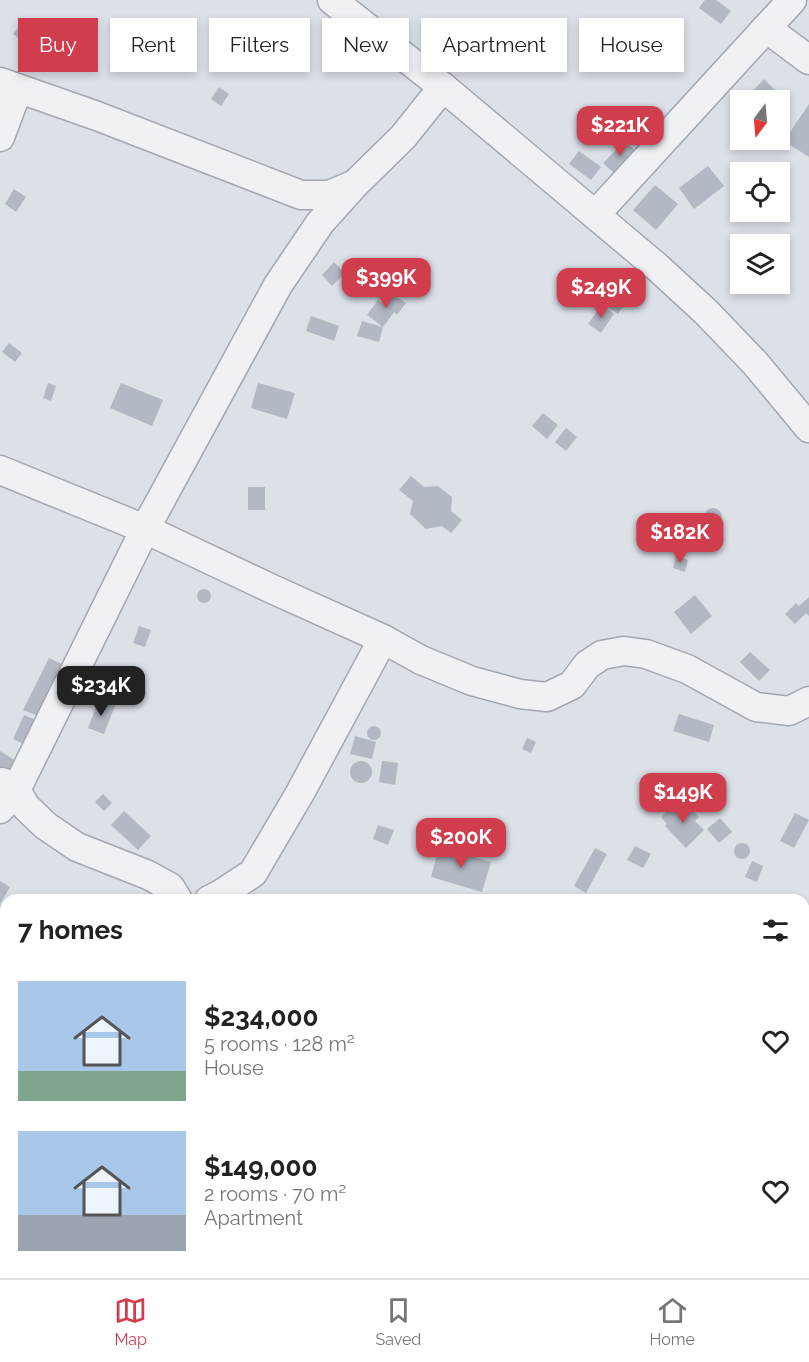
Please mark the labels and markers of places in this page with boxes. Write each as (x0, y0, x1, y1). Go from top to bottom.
pin: $221K (578, 106, 662, 157)
pin: $399K (344, 258, 428, 309)
pin: $249K (559, 268, 643, 319)
pin: $182K (638, 513, 722, 564)
pin: $234K (59, 666, 143, 717)
pin: $149K (641, 773, 725, 824)
pin: $200K (419, 818, 503, 869)

